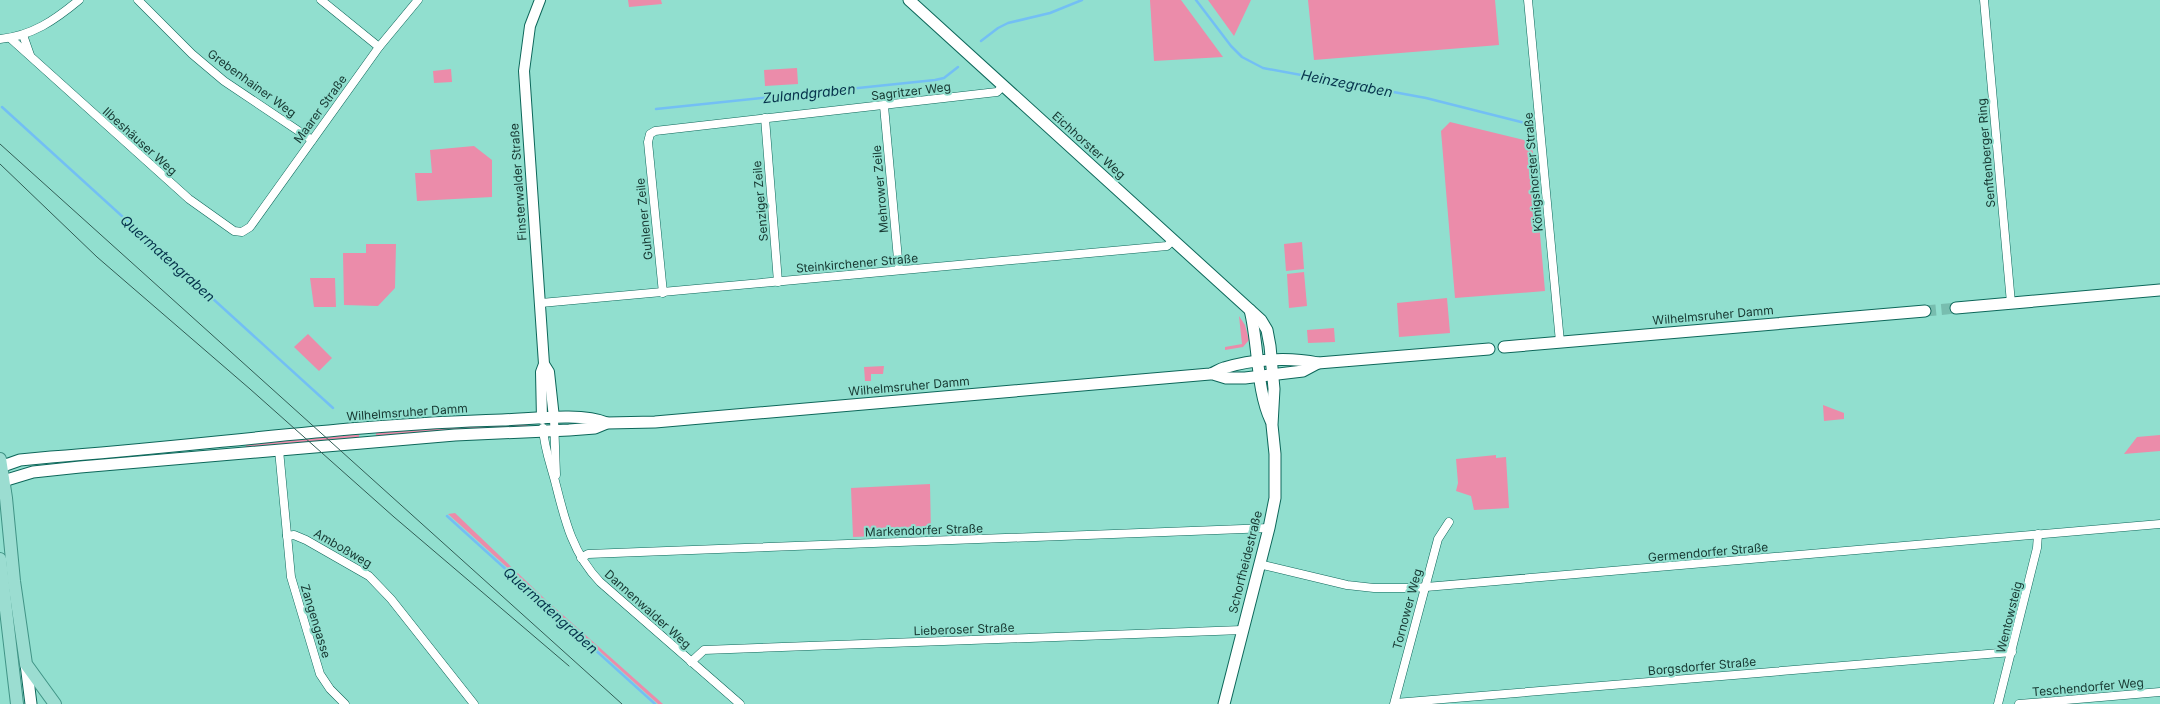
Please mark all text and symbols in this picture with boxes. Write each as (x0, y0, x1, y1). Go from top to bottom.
street label: Grebenhainer Weg (205, 46, 299, 120)
water label: Heinzegraben (1300, 66, 1394, 100)
street label: Maarer Straße (290, 72, 350, 146)
street label: Sagritzer Weg (870, 79, 952, 103)
water label: Zulandgraben (762, 80, 856, 106)
street label: Senftenberger Ring (1974, 98, 1998, 208)
street label: Ilbeshäuser Weg (100, 104, 180, 178)
street label: Eichhorster Weg (1049, 108, 1129, 182)
street label: Königshorster Straße (1520, 112, 1546, 232)
street label: Finsterwalder Straße (506, 123, 530, 241)
street label: Mehrower Zeile (869, 144, 891, 234)
street label: Senziger Zeile (749, 160, 771, 242)
street label: Guhlener Zeile (632, 177, 656, 261)
water label: Quermatengraben (117, 211, 219, 305)
street label: Steinkirchener Straße (795, 250, 919, 276)
street label: Wilhelmsruher Damm (1652, 302, 1774, 328)
street label: Wilhelmsruher Damm (848, 373, 970, 399)
street label: Wilhelmsruher Damm (346, 400, 468, 424)
street label: Schorfheidestraße (1225, 509, 1265, 615)
street label: Markendorfer Straße (865, 520, 983, 540)
street label: Amboßweg (311, 525, 375, 571)
street label: Germendorfer Straße (1647, 539, 1769, 565)
water label: Quermatengraben (500, 563, 602, 657)
street label: Dannenwalder Weg (602, 566, 694, 652)
street label: Tornower Weg (1389, 567, 1425, 651)
street label: Wentowsteig (1993, 580, 2025, 654)
street label: Zangengasse (298, 582, 334, 660)
street label: Lieberoser Straße (913, 620, 1015, 638)
street label: Borgsdorfer Straße (1647, 654, 1757, 678)
street label: Teschendorfer Weg (2032, 675, 2144, 699)

